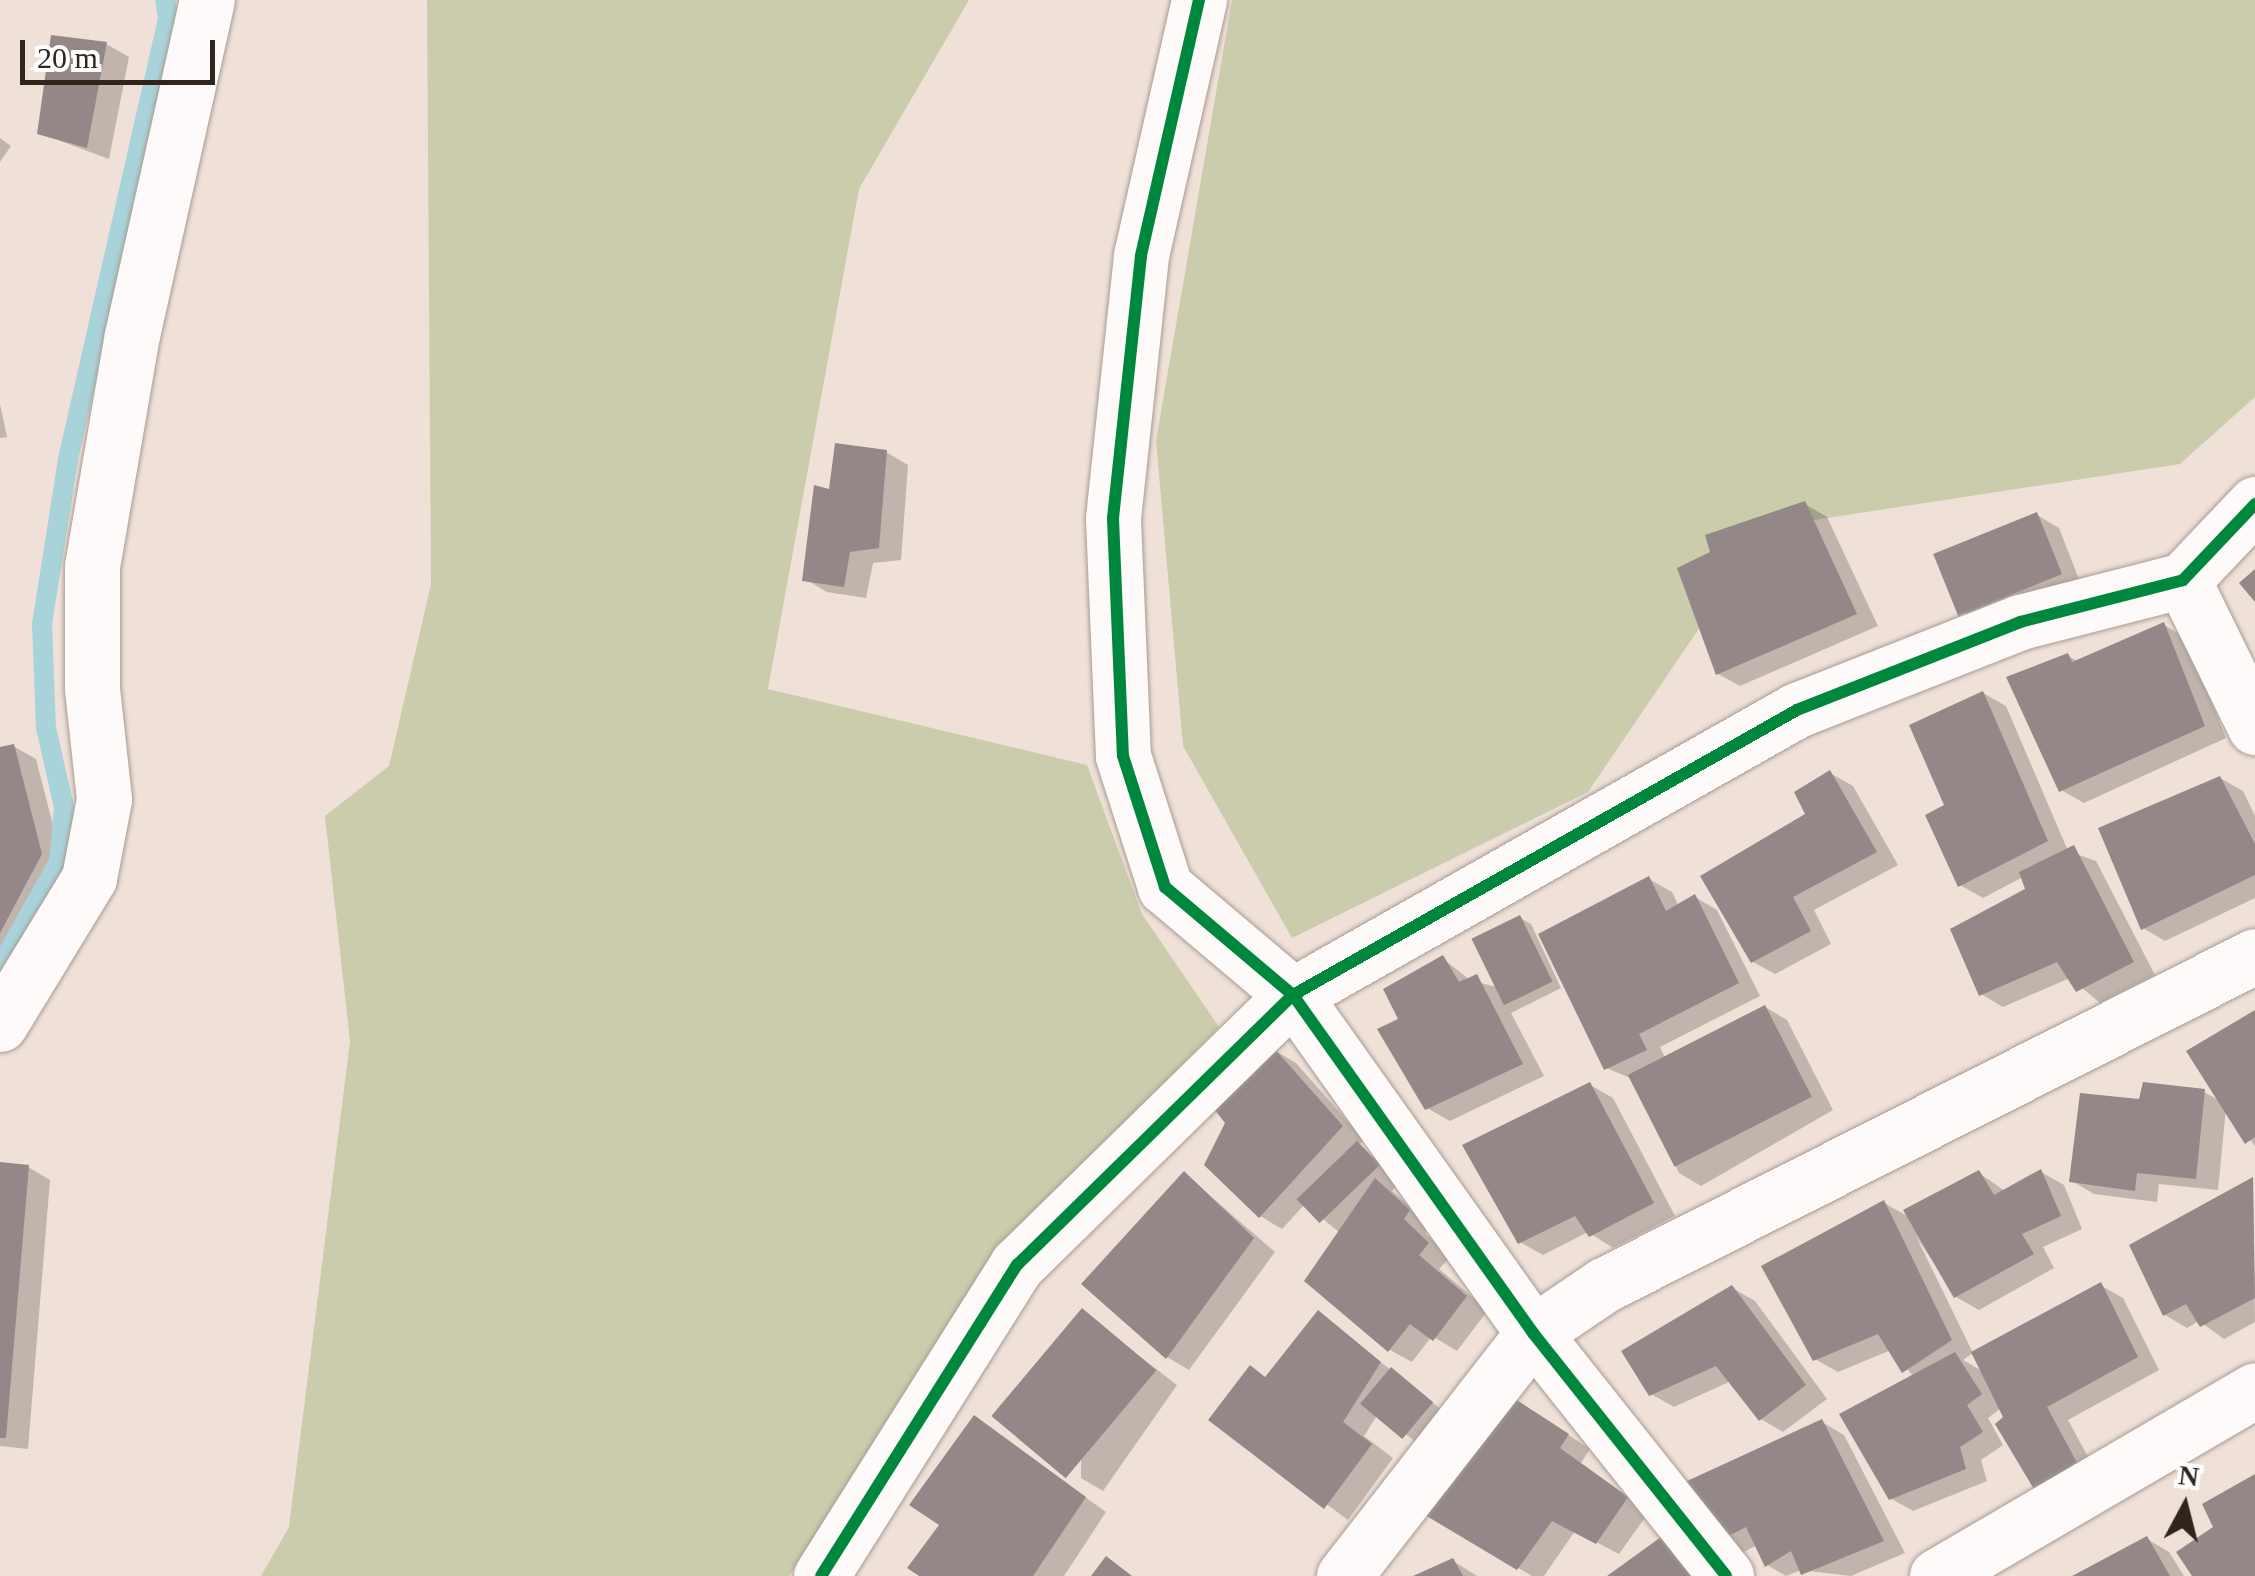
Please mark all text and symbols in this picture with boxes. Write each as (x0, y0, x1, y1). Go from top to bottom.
scale bar (25, 20, 220, 82)
text: 20 m (37, 41, 98, 74)
north arrow (2135, 1456, 2235, 1556)
text: N (2177, 1459, 2201, 1492)

